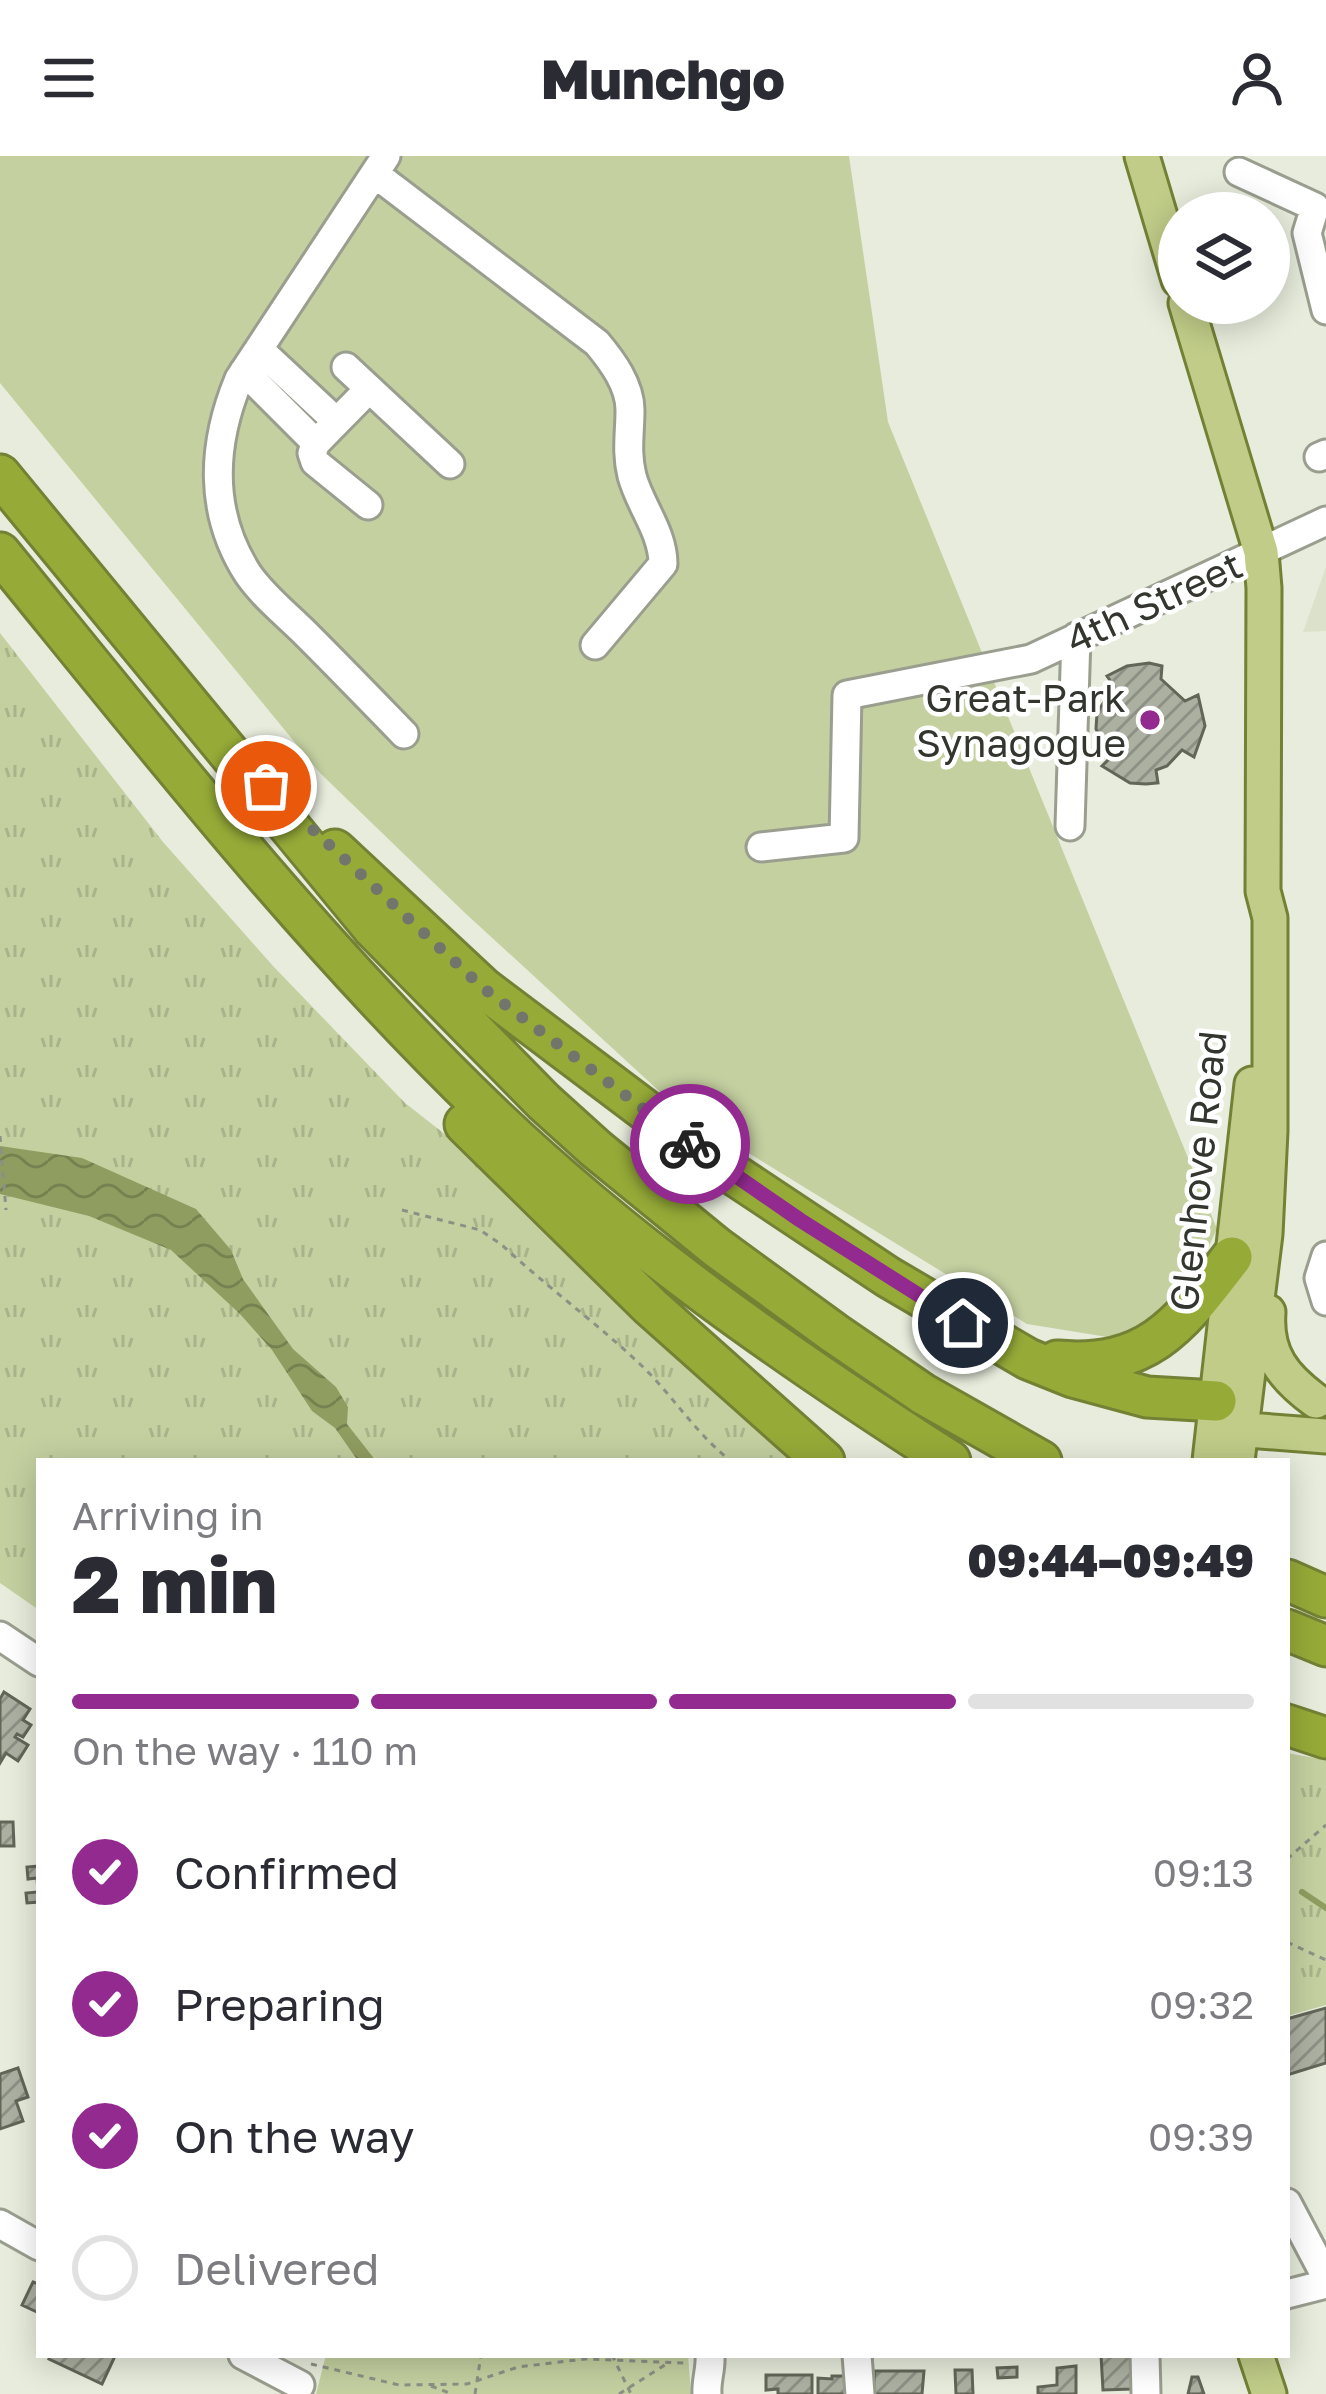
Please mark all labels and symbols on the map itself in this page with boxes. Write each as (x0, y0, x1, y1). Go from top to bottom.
street label: 4th Street (1058, 540, 1249, 663)
place label: Great-Park Synagogue (916, 674, 1126, 766)
marker: Great-Park Synagogue (1137, 707, 1163, 733)
pin (215, 735, 317, 837)
street label: Glenhove Road (1159, 1028, 1236, 1314)
courier (630, 1084, 750, 1204)
pin (912, 1272, 1014, 1374)

